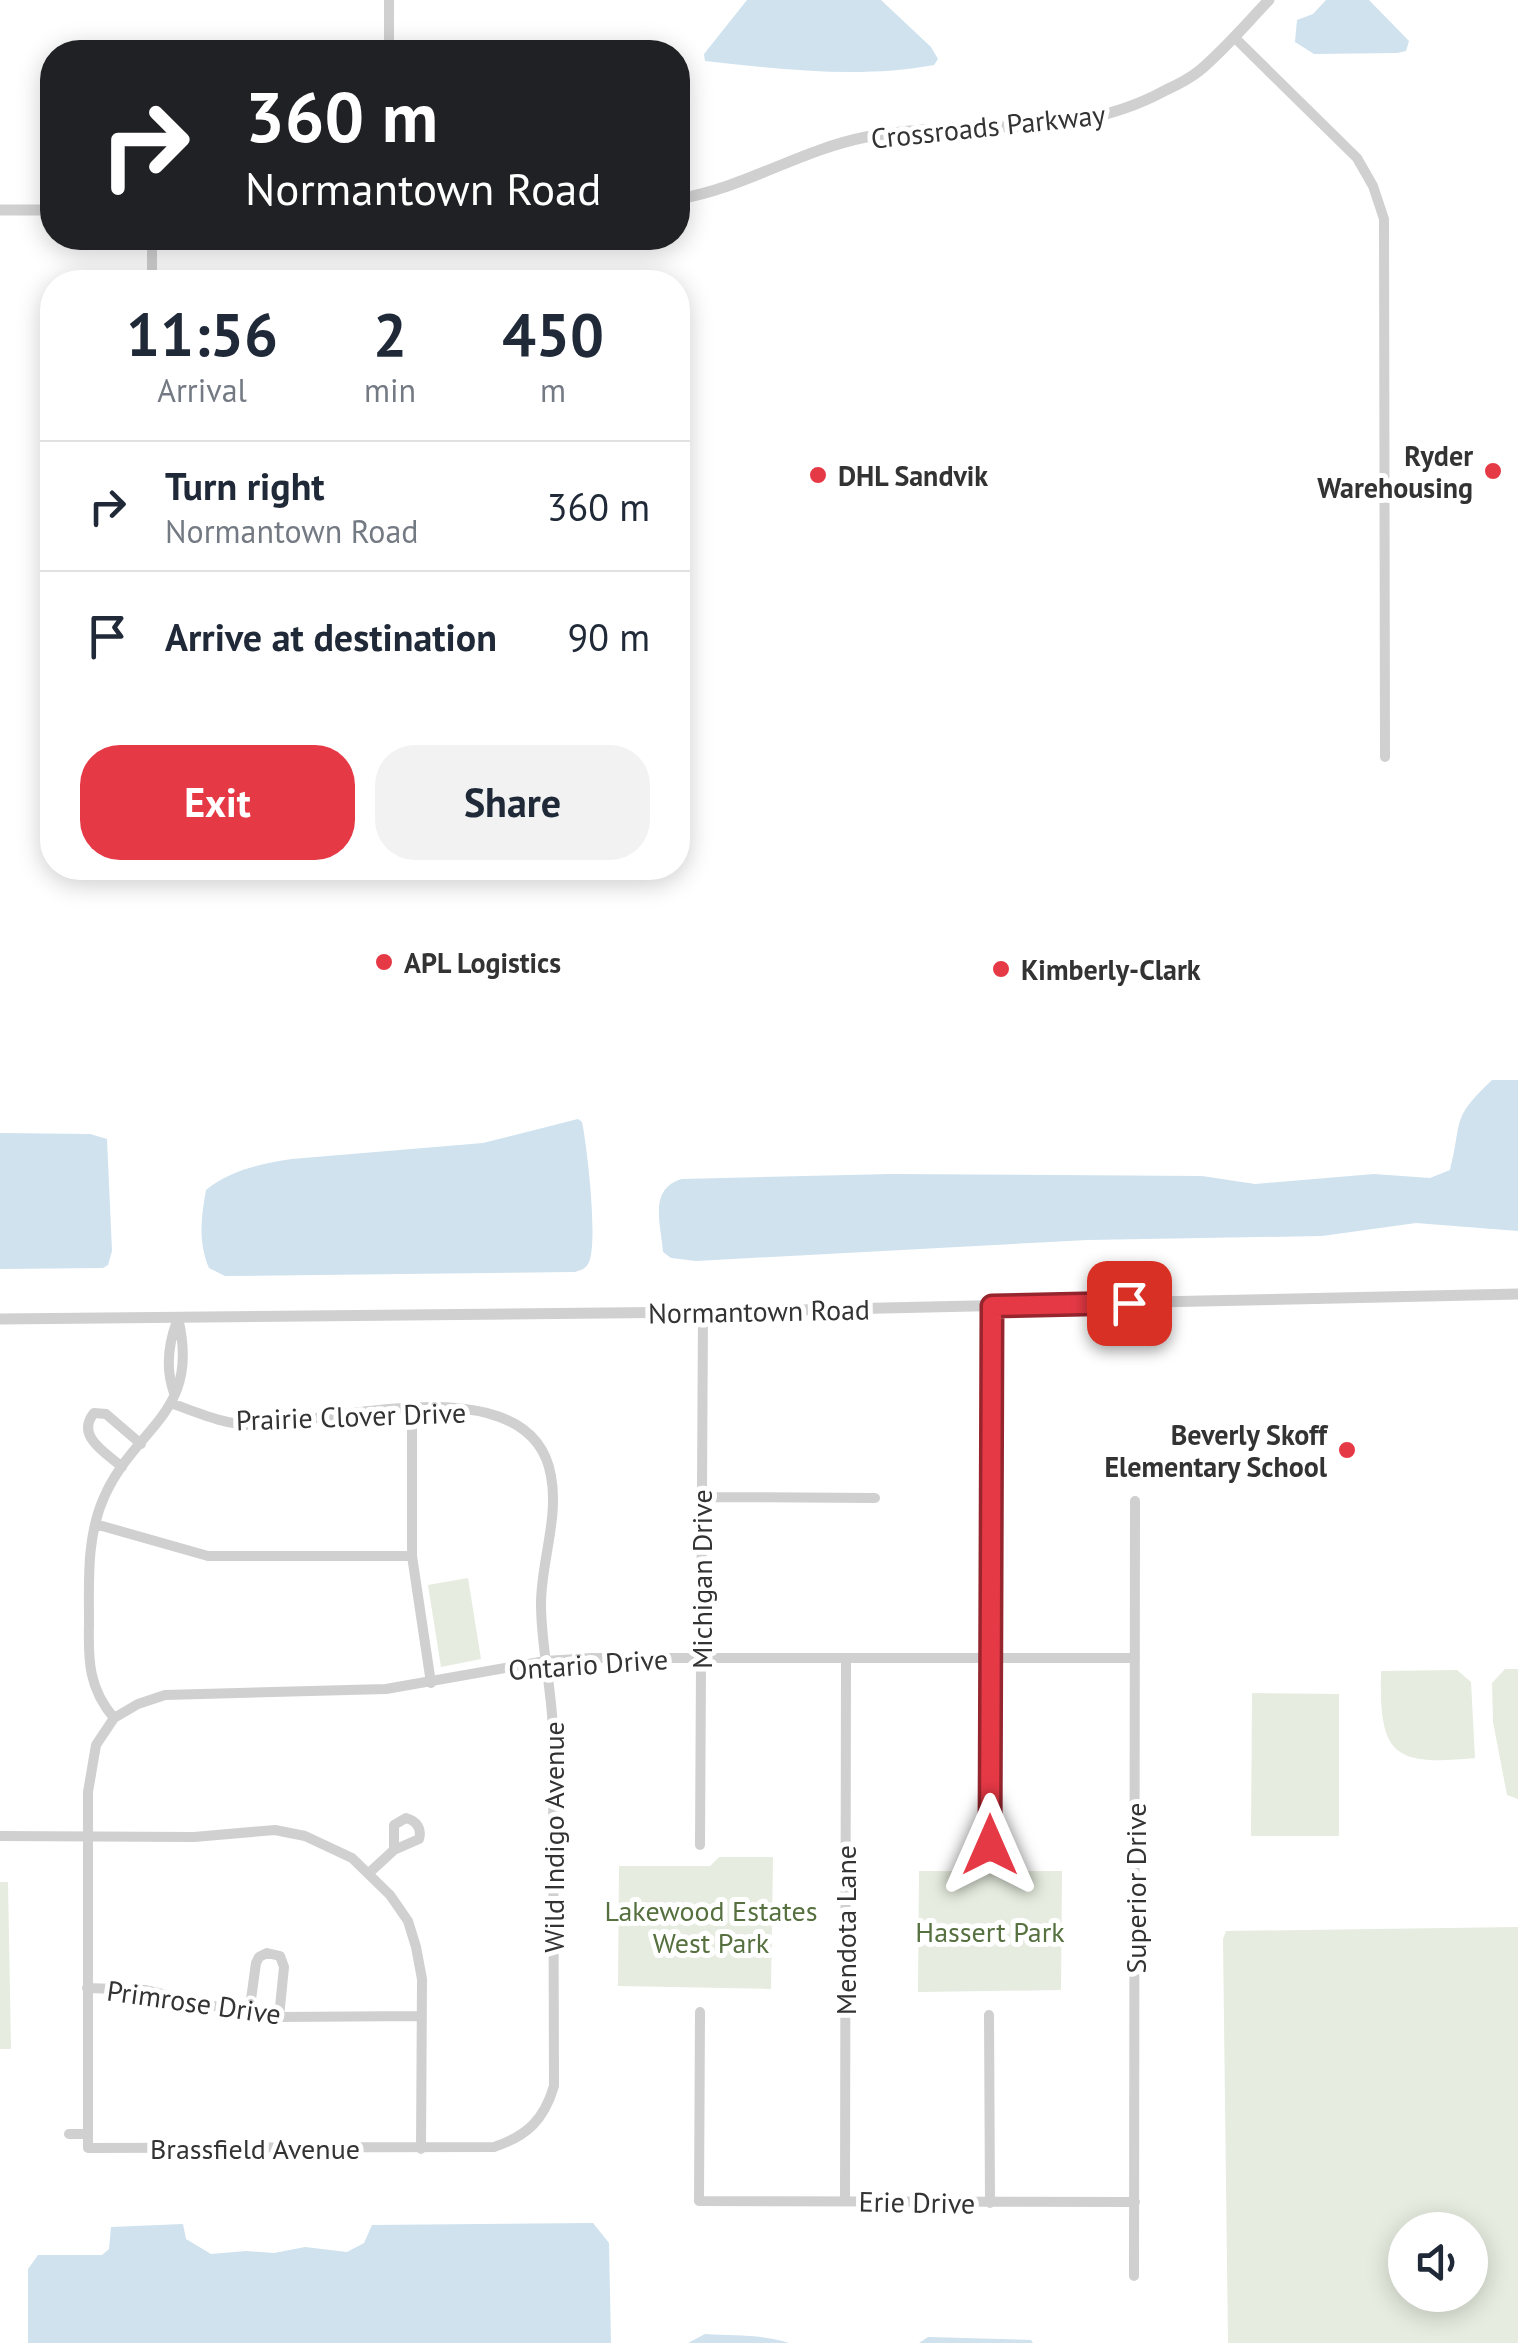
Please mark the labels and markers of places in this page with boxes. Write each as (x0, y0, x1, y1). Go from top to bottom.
place label: Ryder Warehousing (1317, 437, 1473, 506)
place label: DHL Sandvik (838, 457, 988, 494)
marker: Ryder Warehousing (1482, 460, 1504, 482)
marker: DHL Sandvik (807, 464, 829, 486)
place label: APL Logistics (404, 944, 561, 981)
marker: APL Logistics (373, 951, 395, 973)
place label: Kimberly-Clark (1021, 951, 1201, 988)
marker: Kimberly-Clark (990, 958, 1012, 980)
pin (1087, 1261, 1172, 1346)
place label: Beverly Skoff Elementary School (1104, 1416, 1329, 1485)
marker: Beverly Skoff Elementary School (1336, 1439, 1358, 1461)

